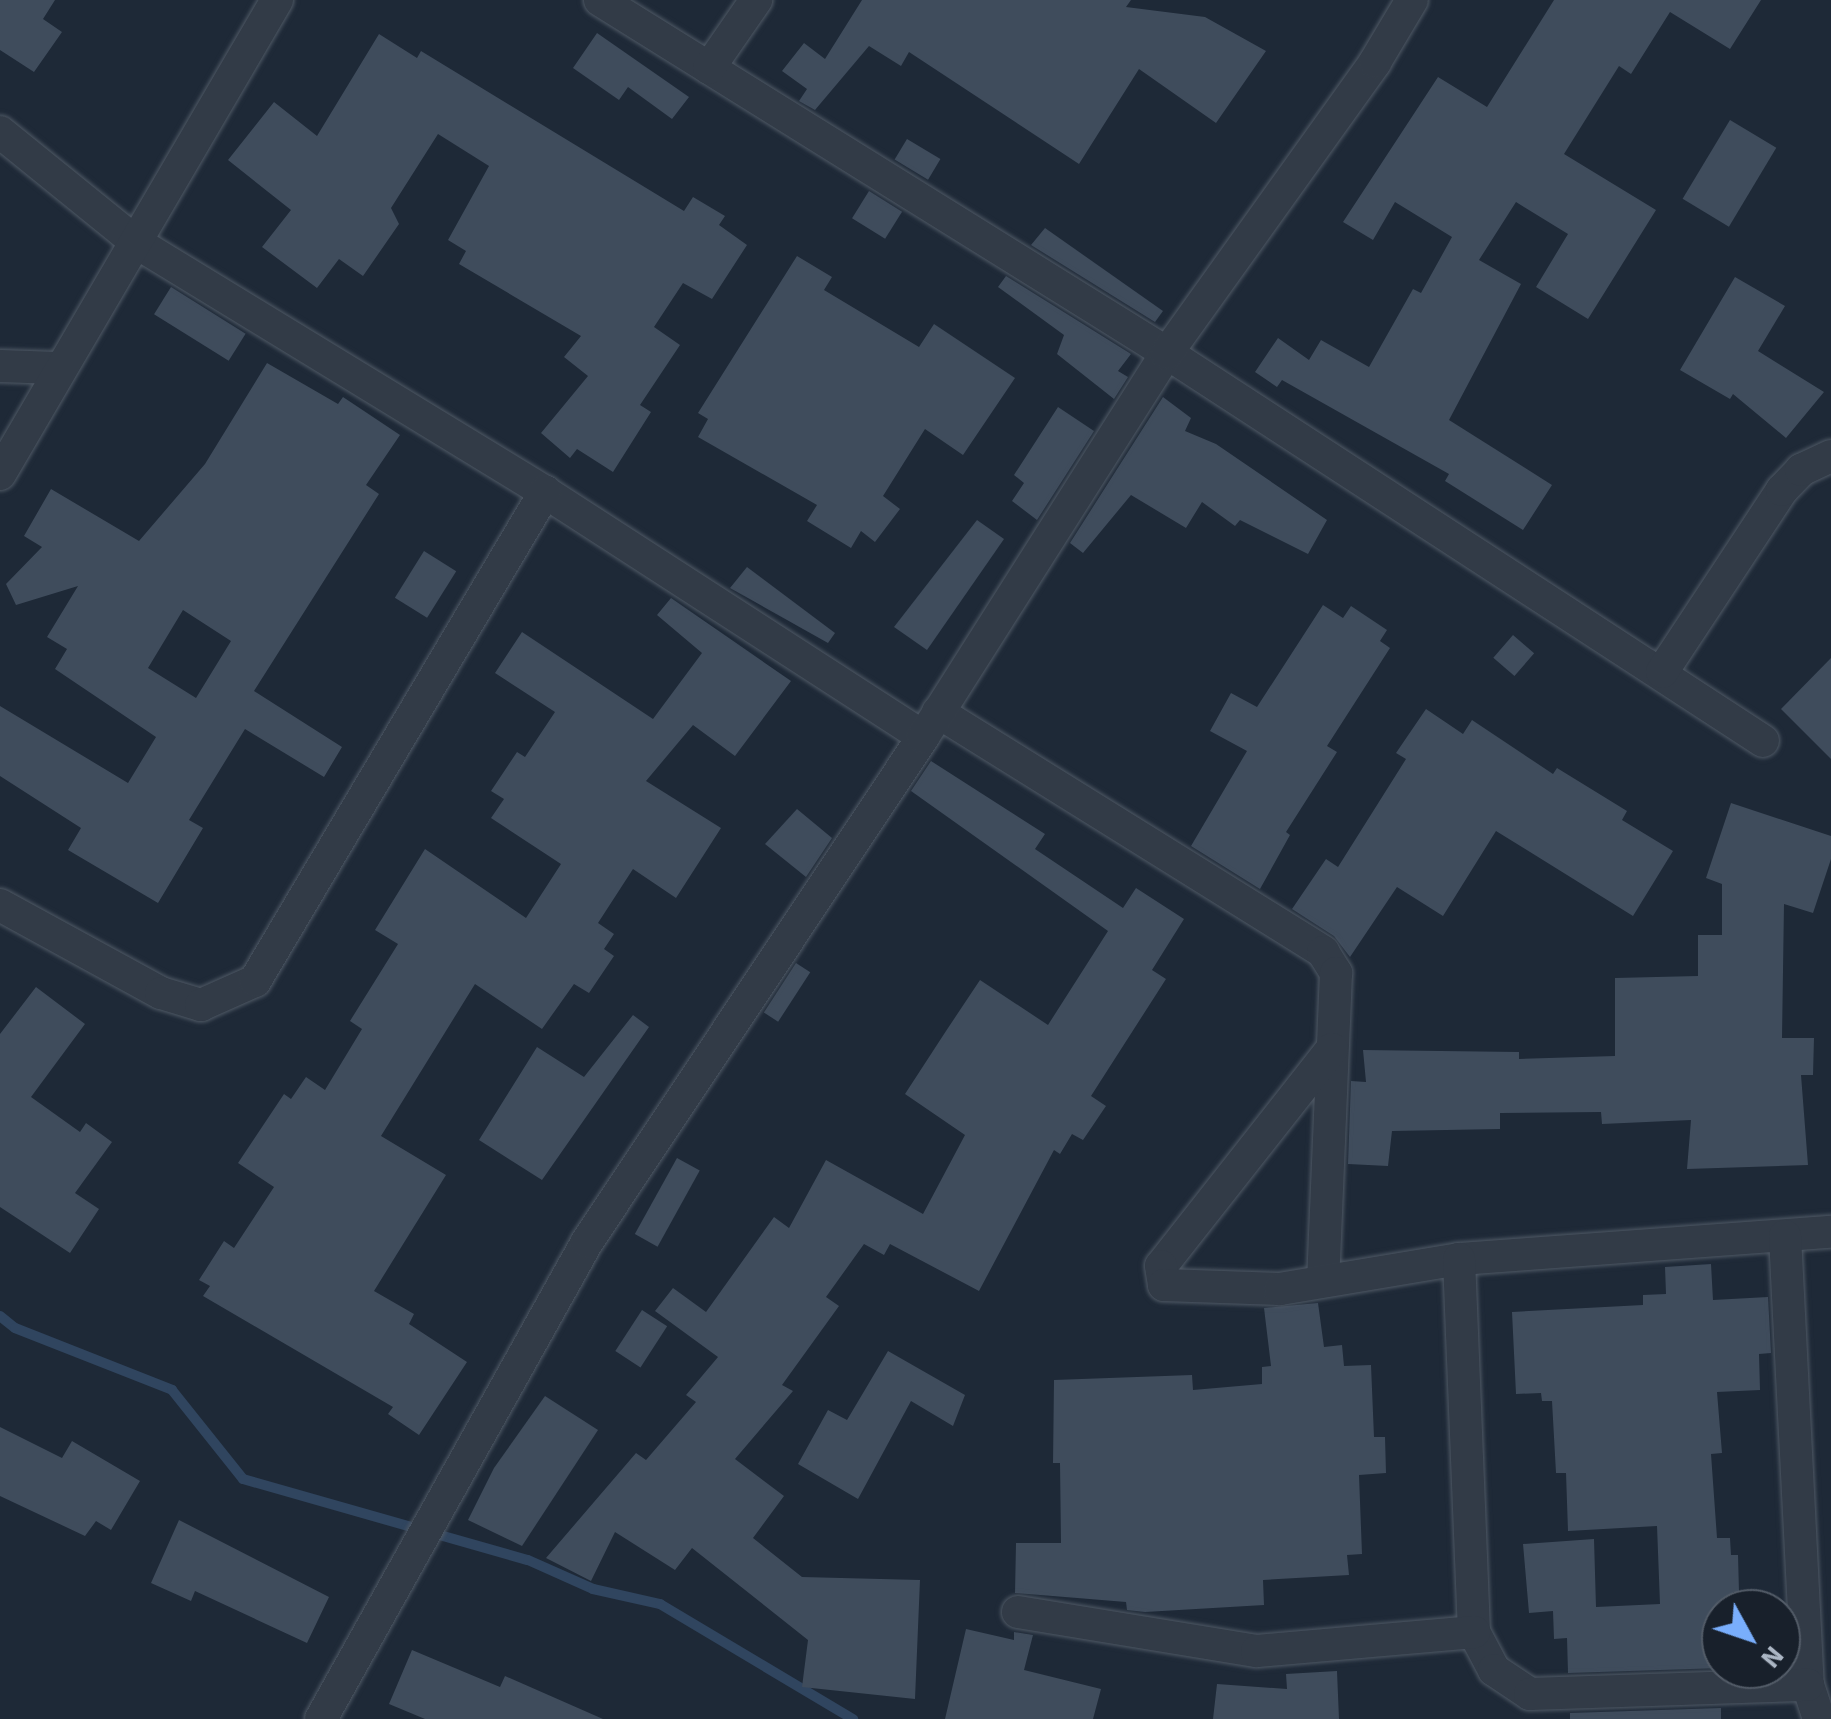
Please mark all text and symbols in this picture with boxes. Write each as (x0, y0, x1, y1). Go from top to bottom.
north arrow (1701, 1589, 1801, 1689)
text: N (1751, 1637, 1794, 1677)

